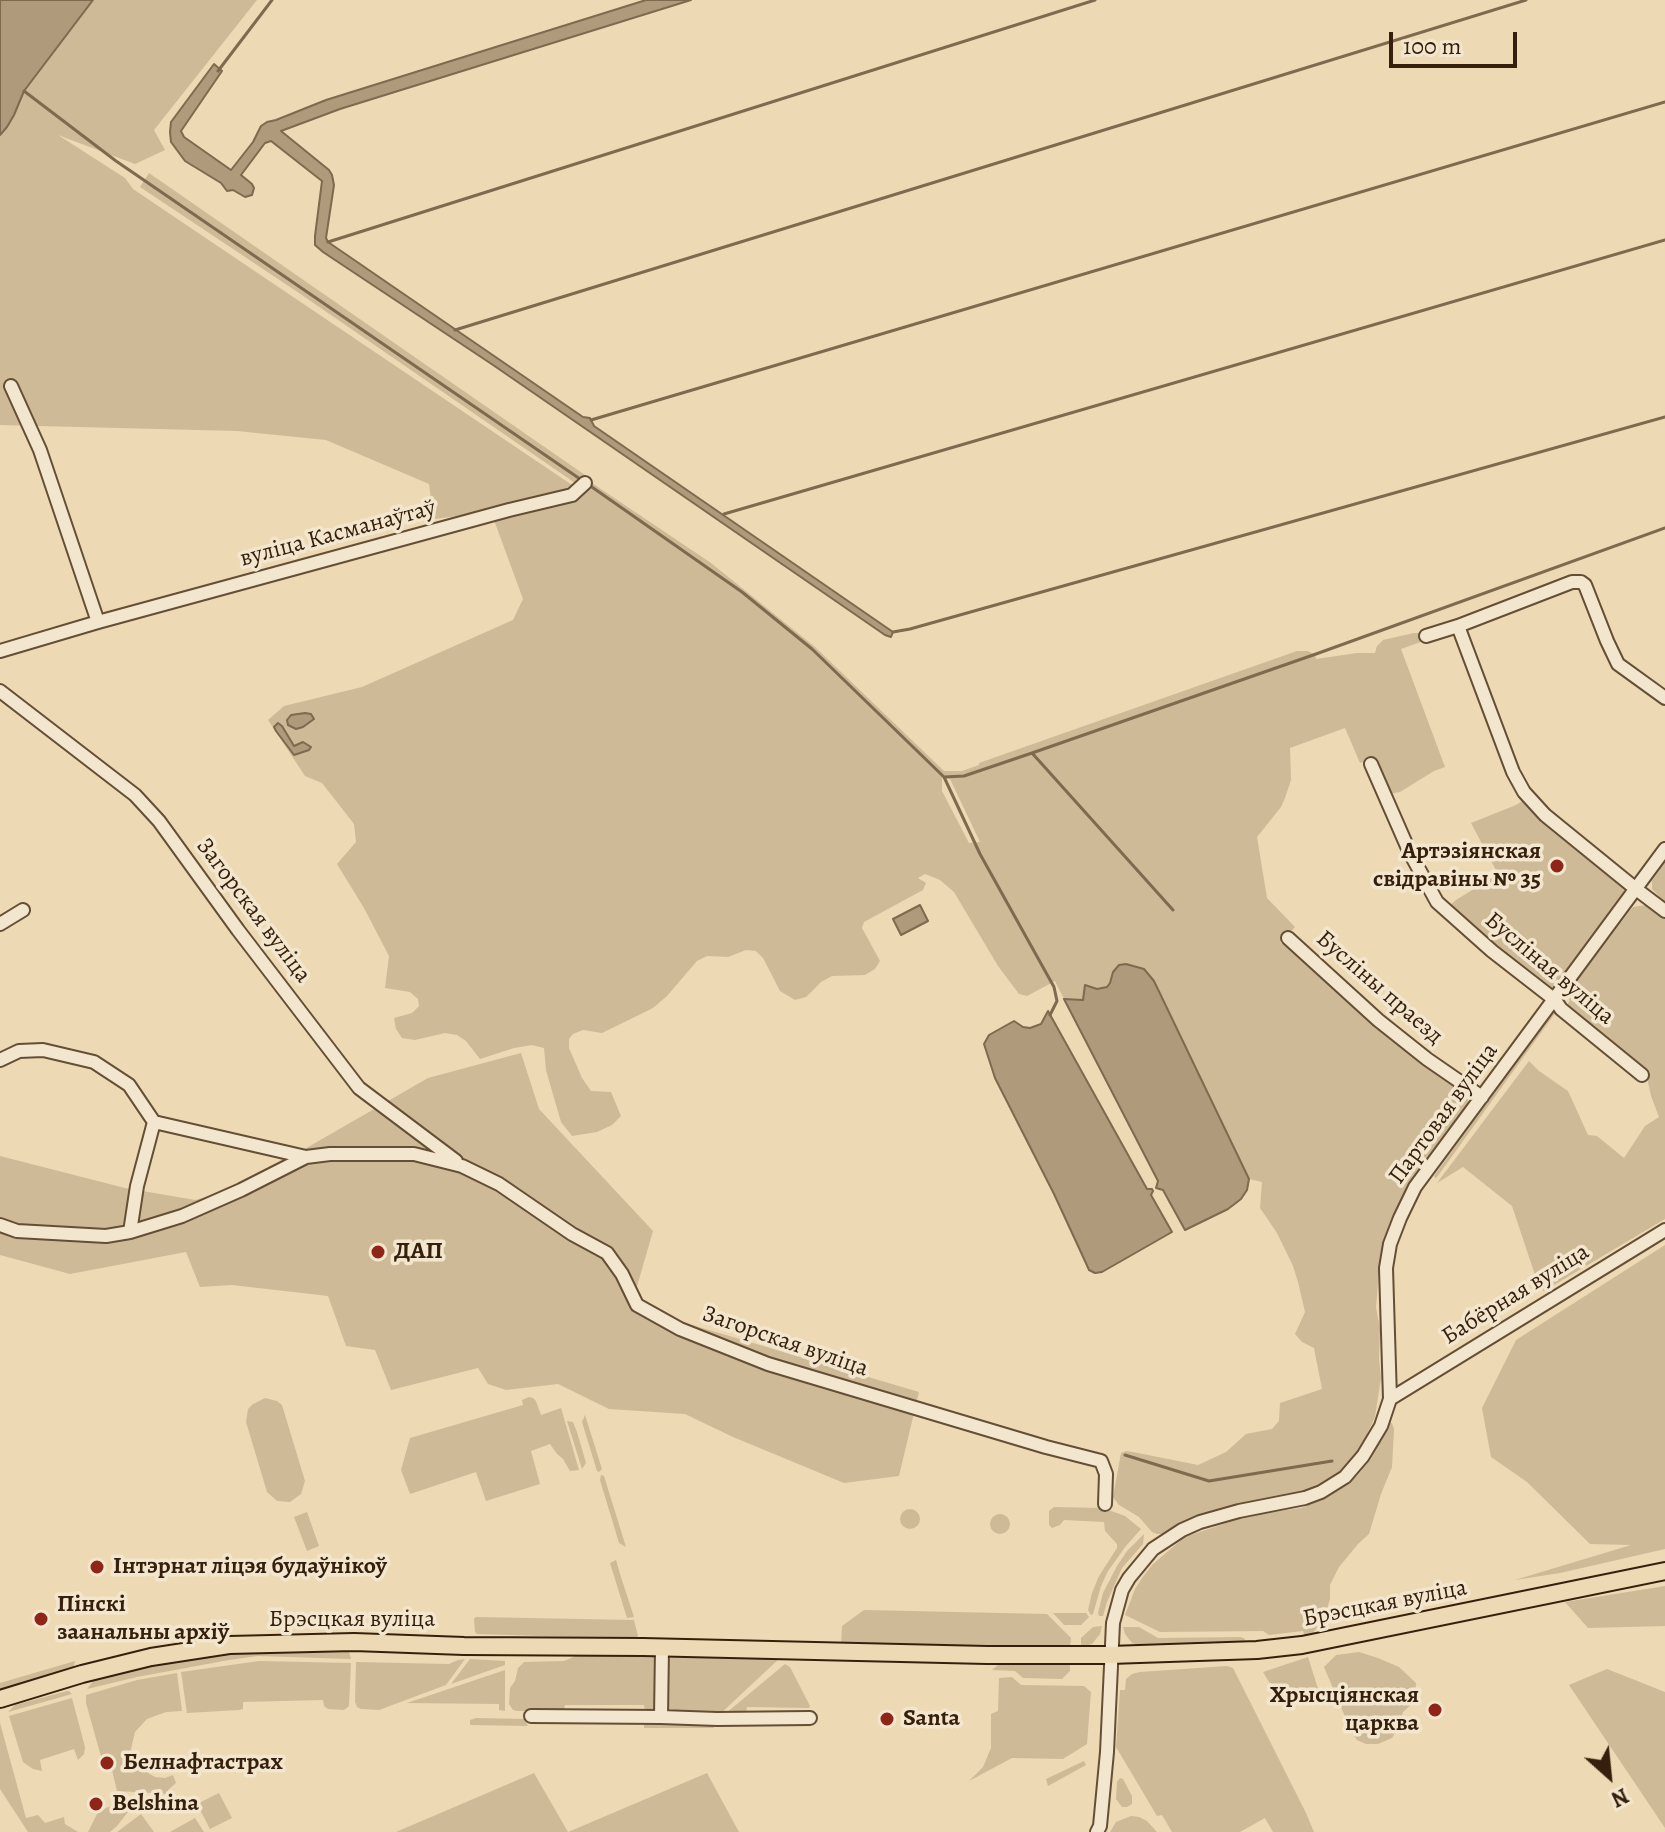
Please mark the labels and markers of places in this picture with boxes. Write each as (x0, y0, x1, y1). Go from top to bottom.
place label: Артэзіянская свідравіны № 35 (1373, 838, 1541, 894)
marker: Артэзіянская свідравіны № 35 (1548, 857, 1566, 875)
place label: ДАП (394, 1238, 443, 1266)
marker: ДАП (369, 1243, 387, 1261)
place label: Інтэрнат ліцэя будаўнікоў (113, 1553, 387, 1581)
marker: Інтэрнат ліцэя будаўнікоў (88, 1558, 106, 1576)
place label: Пінскі заанальны архіў (57, 1591, 229, 1647)
marker: Пінскі заанальны архіў (32, 1610, 50, 1628)
place label: Хрысціянская царква (1270, 1682, 1419, 1738)
marker: Хрысціянская царква (1426, 1701, 1444, 1719)
place label: Santa (903, 1705, 960, 1733)
marker: Santa (878, 1710, 896, 1728)
place label: Белнафтастрах (123, 1749, 283, 1777)
marker: Белнафтастрах (98, 1754, 116, 1772)
place label: Belshina (112, 1790, 199, 1818)
marker: Belshina (87, 1795, 105, 1813)

